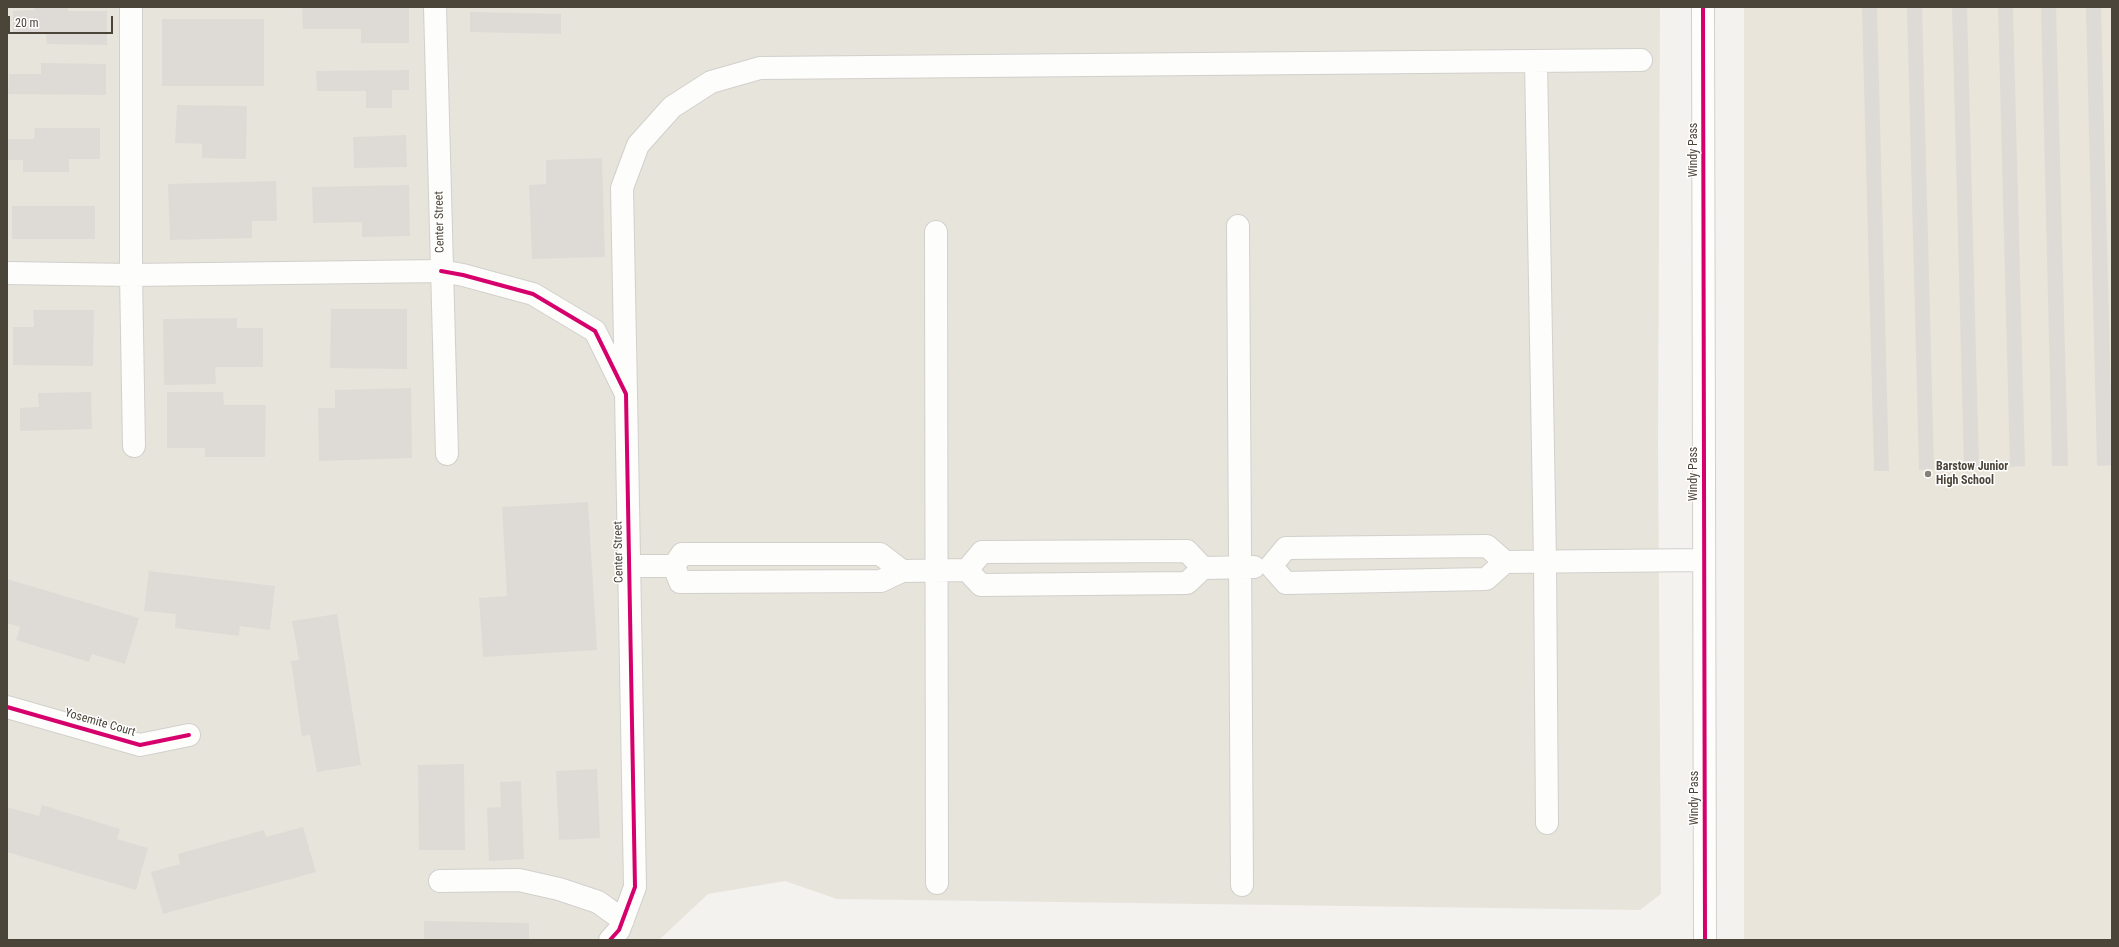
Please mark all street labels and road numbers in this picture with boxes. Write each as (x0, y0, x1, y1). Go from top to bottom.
street label: Windy Pass (1687, 123, 1701, 177)
street label: Center Street (432, 191, 448, 253)
street label: Windy Pass (1687, 447, 1701, 501)
street label: Center Street (611, 521, 627, 583)
street label: Yosemite Court (63, 706, 137, 740)
street label: Windy Pass (1688, 771, 1702, 825)

